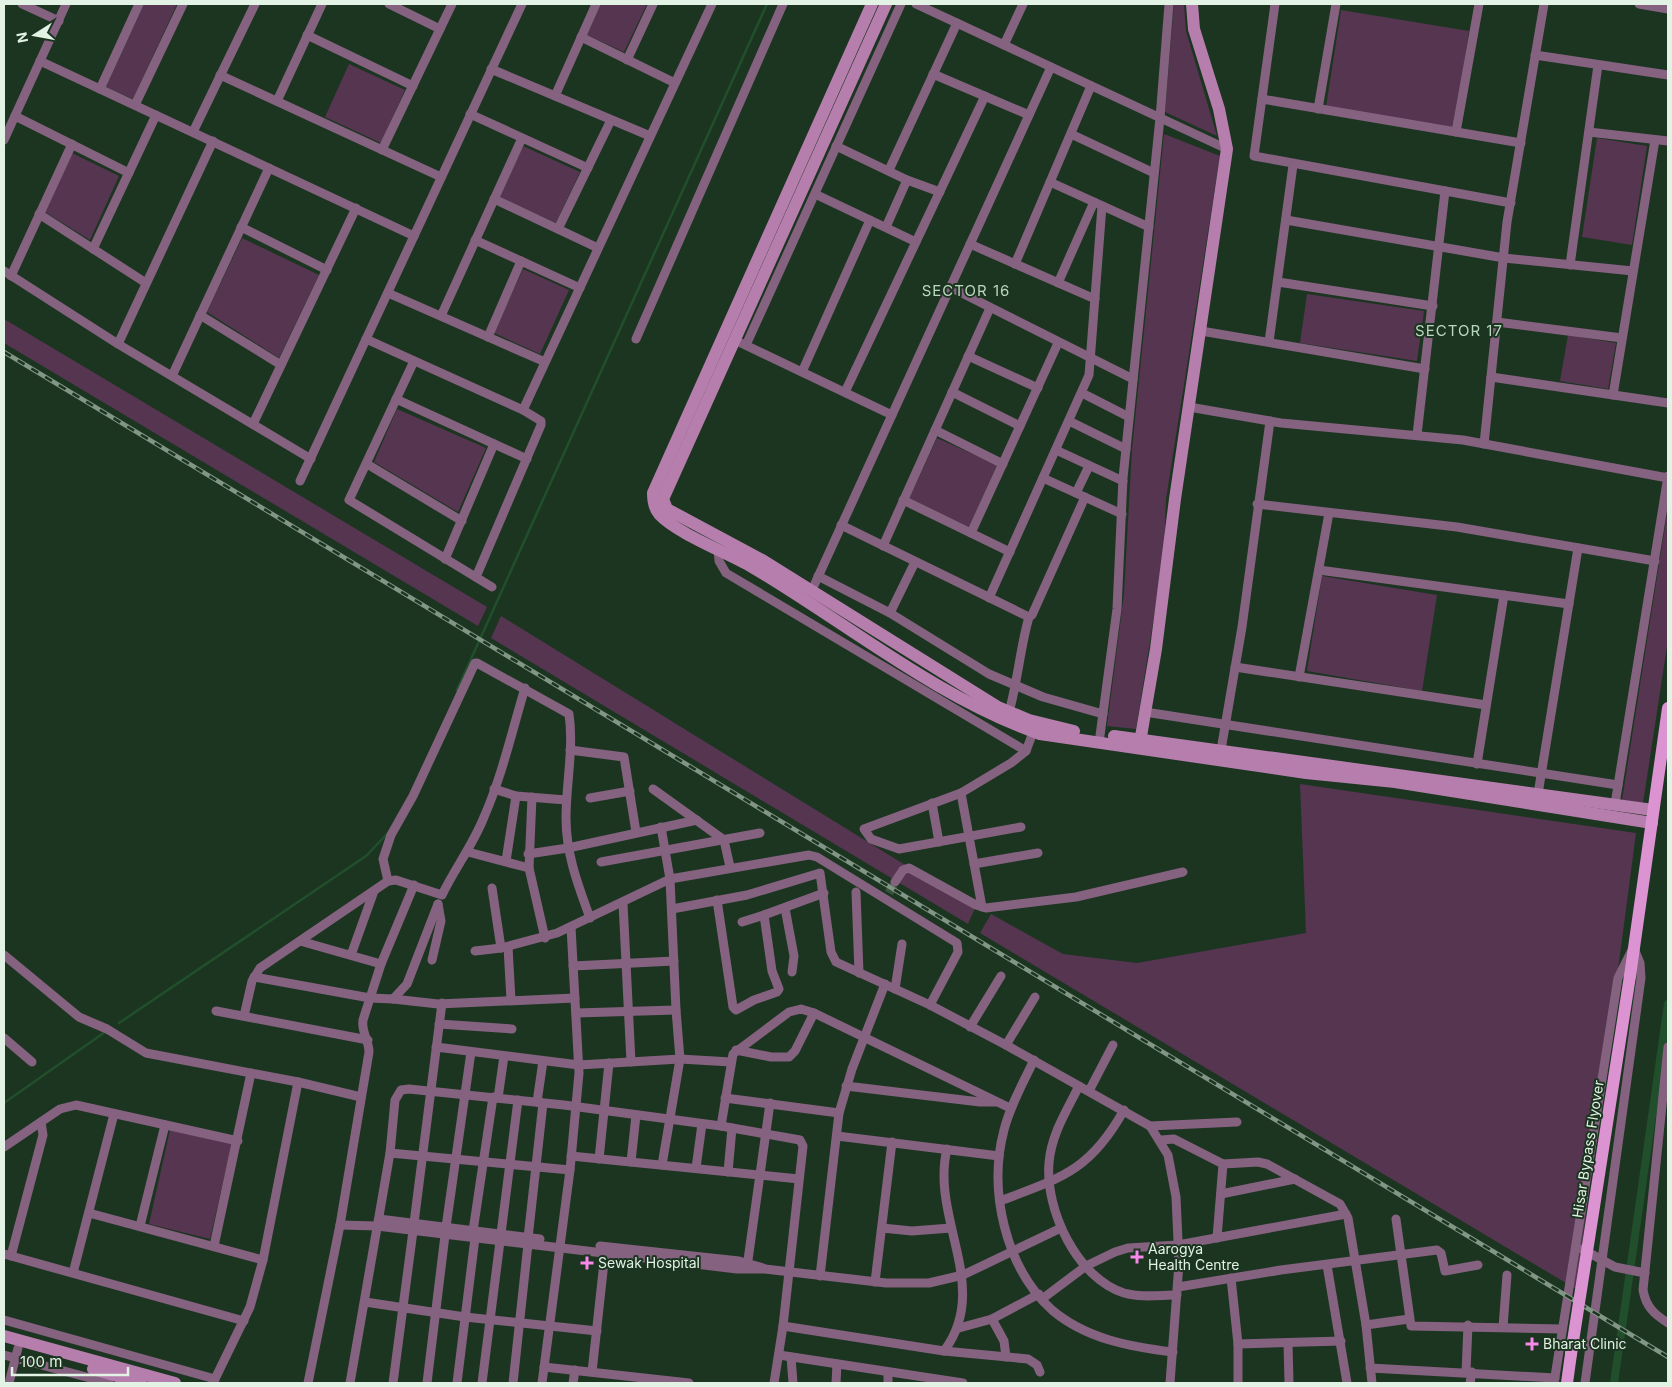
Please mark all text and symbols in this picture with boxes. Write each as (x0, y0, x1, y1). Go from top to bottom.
north arrow (10, 10, 60, 60)
text: N (12, 31, 31, 44)
district label: SECTOR 16 (922, 281, 1010, 300)
district label: SECTOR 17 (1415, 321, 1503, 340)
street label: Hisar Bypass Flyover (1568, 1079, 1607, 1219)
place label: Aarogya Health Centre (1148, 1240, 1239, 1273)
marker: Aarogya Health Centre (1130, 1250, 1144, 1264)
place label: Sewak Hospital (598, 1254, 700, 1271)
marker: Sewak Hospital (580, 1256, 594, 1270)
place label: Bharat Clinic (1543, 1335, 1627, 1352)
marker: Bharat Clinic (1525, 1337, 1539, 1351)
scale bar (12, 1344, 129, 1376)
text: 100 m (20, 1352, 62, 1371)

